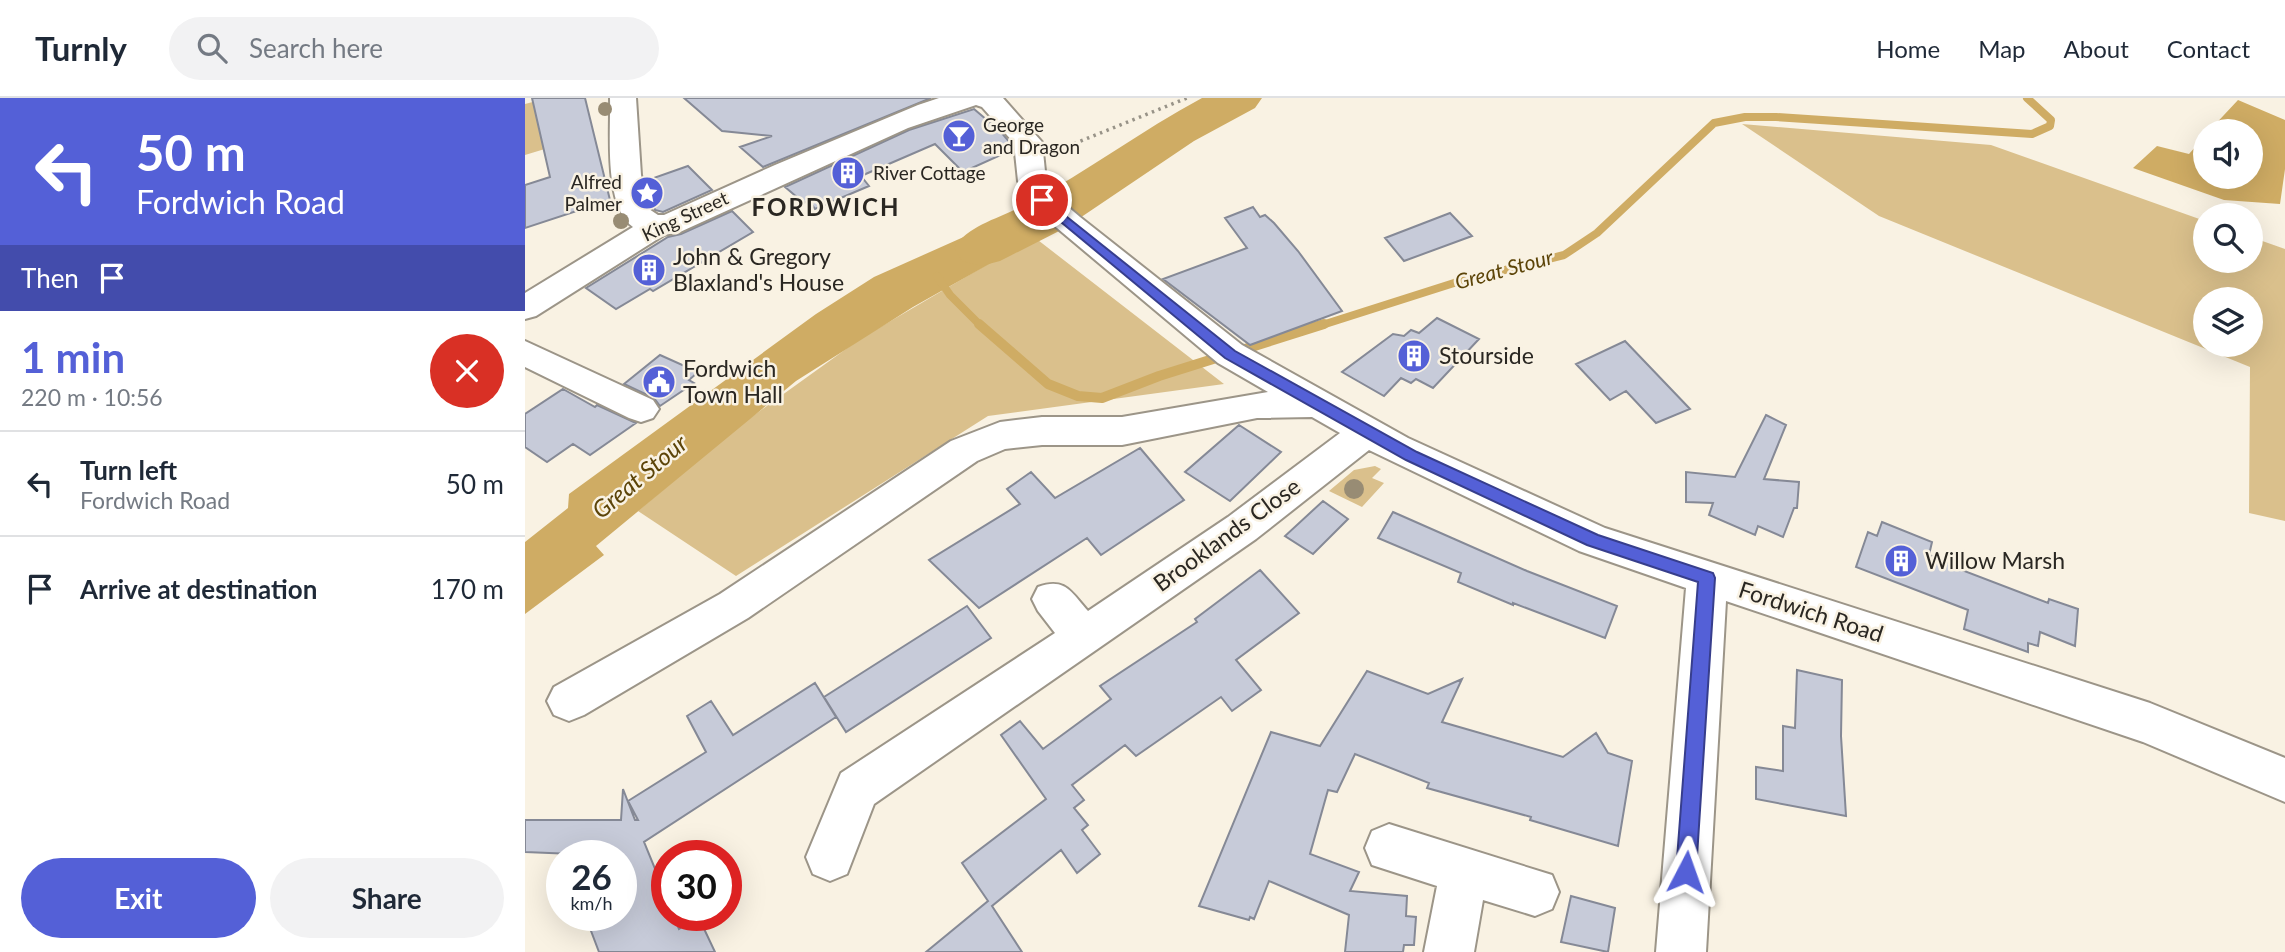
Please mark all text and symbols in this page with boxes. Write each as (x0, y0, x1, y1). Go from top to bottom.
search box (169, 17, 659, 80)
text: Turnly (35, 28, 127, 68)
icon: search (193, 29, 231, 67)
text: Search here (249, 32, 383, 64)
text: Home (1876, 34, 1940, 63)
text: Map (1978, 34, 2026, 63)
text: About (2064, 34, 2129, 63)
text: Contact (2167, 34, 2250, 63)
place label: George and Dragon (983, 113, 1080, 158)
bar icon: George and Dragon (940, 117, 978, 155)
map controls (2193, 119, 2263, 357)
button: sound (2193, 119, 2263, 189)
text: 50 m (136, 123, 246, 181)
icon: left (21, 126, 112, 217)
building icon: River Cottage (829, 154, 867, 192)
place label: River Cottage (873, 161, 986, 184)
place label: Alfred Palmer (564, 170, 622, 215)
pin (1012, 170, 1072, 230)
place icon: Alfred Palmer (628, 174, 666, 212)
icon: arrive (1023, 181, 1061, 219)
text: Fordwich Road (136, 182, 345, 221)
street label: King Street (638, 185, 732, 246)
district label: FORDWICH (752, 192, 900, 221)
button: search (2193, 203, 2263, 273)
place label: John & Gregory Blaxland's House (673, 242, 844, 296)
water label: Great Stour (1452, 243, 1556, 294)
building icon: John & Gregory Blaxland's House (630, 251, 668, 289)
icon: arrive (93, 259, 131, 297)
text: Then (21, 262, 79, 294)
button: layers (2193, 287, 2263, 357)
text: 1 min (21, 332, 125, 382)
button: close (430, 334, 504, 408)
building icon: Stourside (1395, 337, 1433, 375)
place label: Stourside (1439, 341, 1534, 369)
place label: Fordwich Town Hall (683, 354, 783, 408)
public building icon: Fordwich Town Hall (640, 363, 678, 401)
text: 220 m · 10:56 (21, 383, 163, 411)
water label: Great Stour (586, 427, 693, 524)
text: Turn left (80, 454, 177, 486)
icon: left (21, 465, 59, 503)
text: 50 m (446, 468, 504, 500)
street label: Brooklands Close (1148, 472, 1305, 597)
text: Fordwich Road (80, 486, 230, 514)
building icon: Willow Marsh (1882, 542, 1920, 580)
place label: Willow Marsh (1925, 546, 2065, 574)
icon: arrive (21, 570, 59, 608)
text: Arrive at destination (80, 573, 317, 605)
text: 170 m (431, 573, 504, 605)
street label: Fordwich Road (1736, 575, 1887, 648)
position arrow (1649, 835, 1723, 909)
speed limit sign: 30 (651, 840, 742, 931)
text: 26 (571, 855, 612, 897)
button: Exit (21, 858, 256, 938)
button: Share (270, 858, 504, 938)
text: km/h (570, 892, 613, 914)

